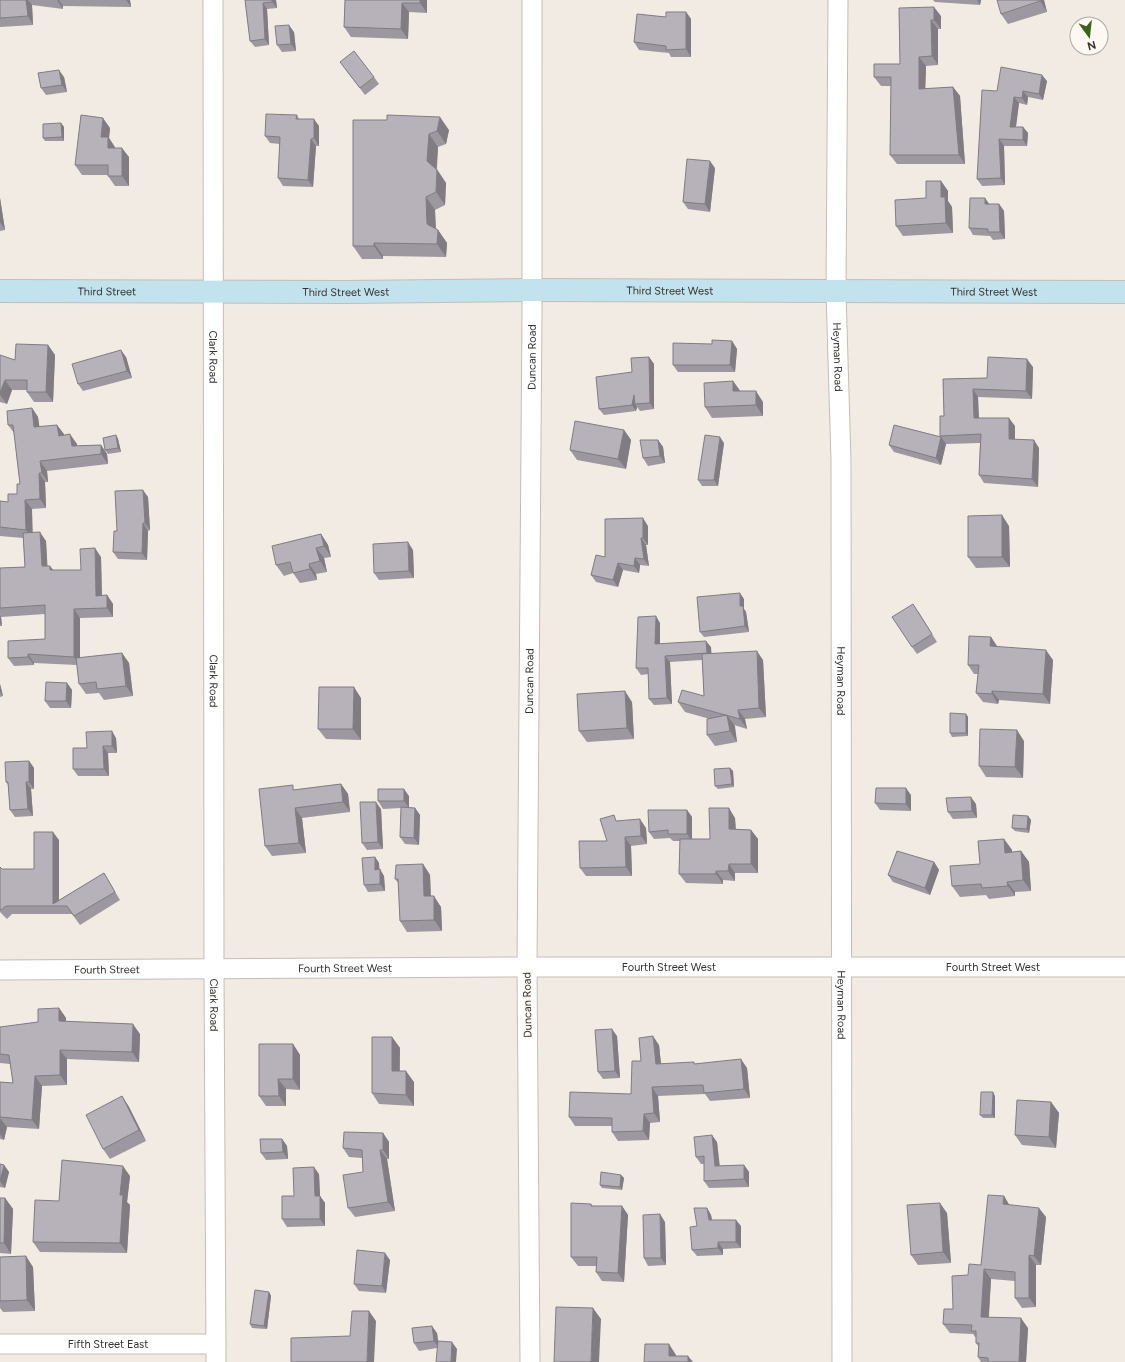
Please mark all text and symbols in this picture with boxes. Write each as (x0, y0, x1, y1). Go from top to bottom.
north arrow (1069, 16, 1109, 56)
text: N (1086, 38, 1097, 53)
street label: Third Street West (627, 284, 713, 298)
street label: Third Street (78, 285, 136, 298)
street label: Third Street West (951, 285, 1037, 299)
street label: Third Street West (303, 286, 389, 299)
street label: Heyman Road (830, 322, 845, 392)
street label: Duncan Road (525, 324, 539, 390)
street label: Clark Road (206, 330, 219, 384)
street label: Heyman Road (834, 646, 847, 715)
street label: Duncan Road (523, 648, 536, 714)
street label: Clark Road (207, 654, 220, 708)
street label: Fourth Street West (622, 961, 716, 974)
street label: Fourth Street West (946, 961, 1040, 974)
street label: Fourth Street West (298, 962, 392, 975)
street label: Fourth Street (74, 963, 140, 977)
street label: Heyman Road (835, 970, 848, 1039)
street label: Duncan Road (520, 972, 535, 1038)
street label: Clark Road (207, 978, 220, 1032)
street label: Fifth Street East (68, 1338, 148, 1351)

